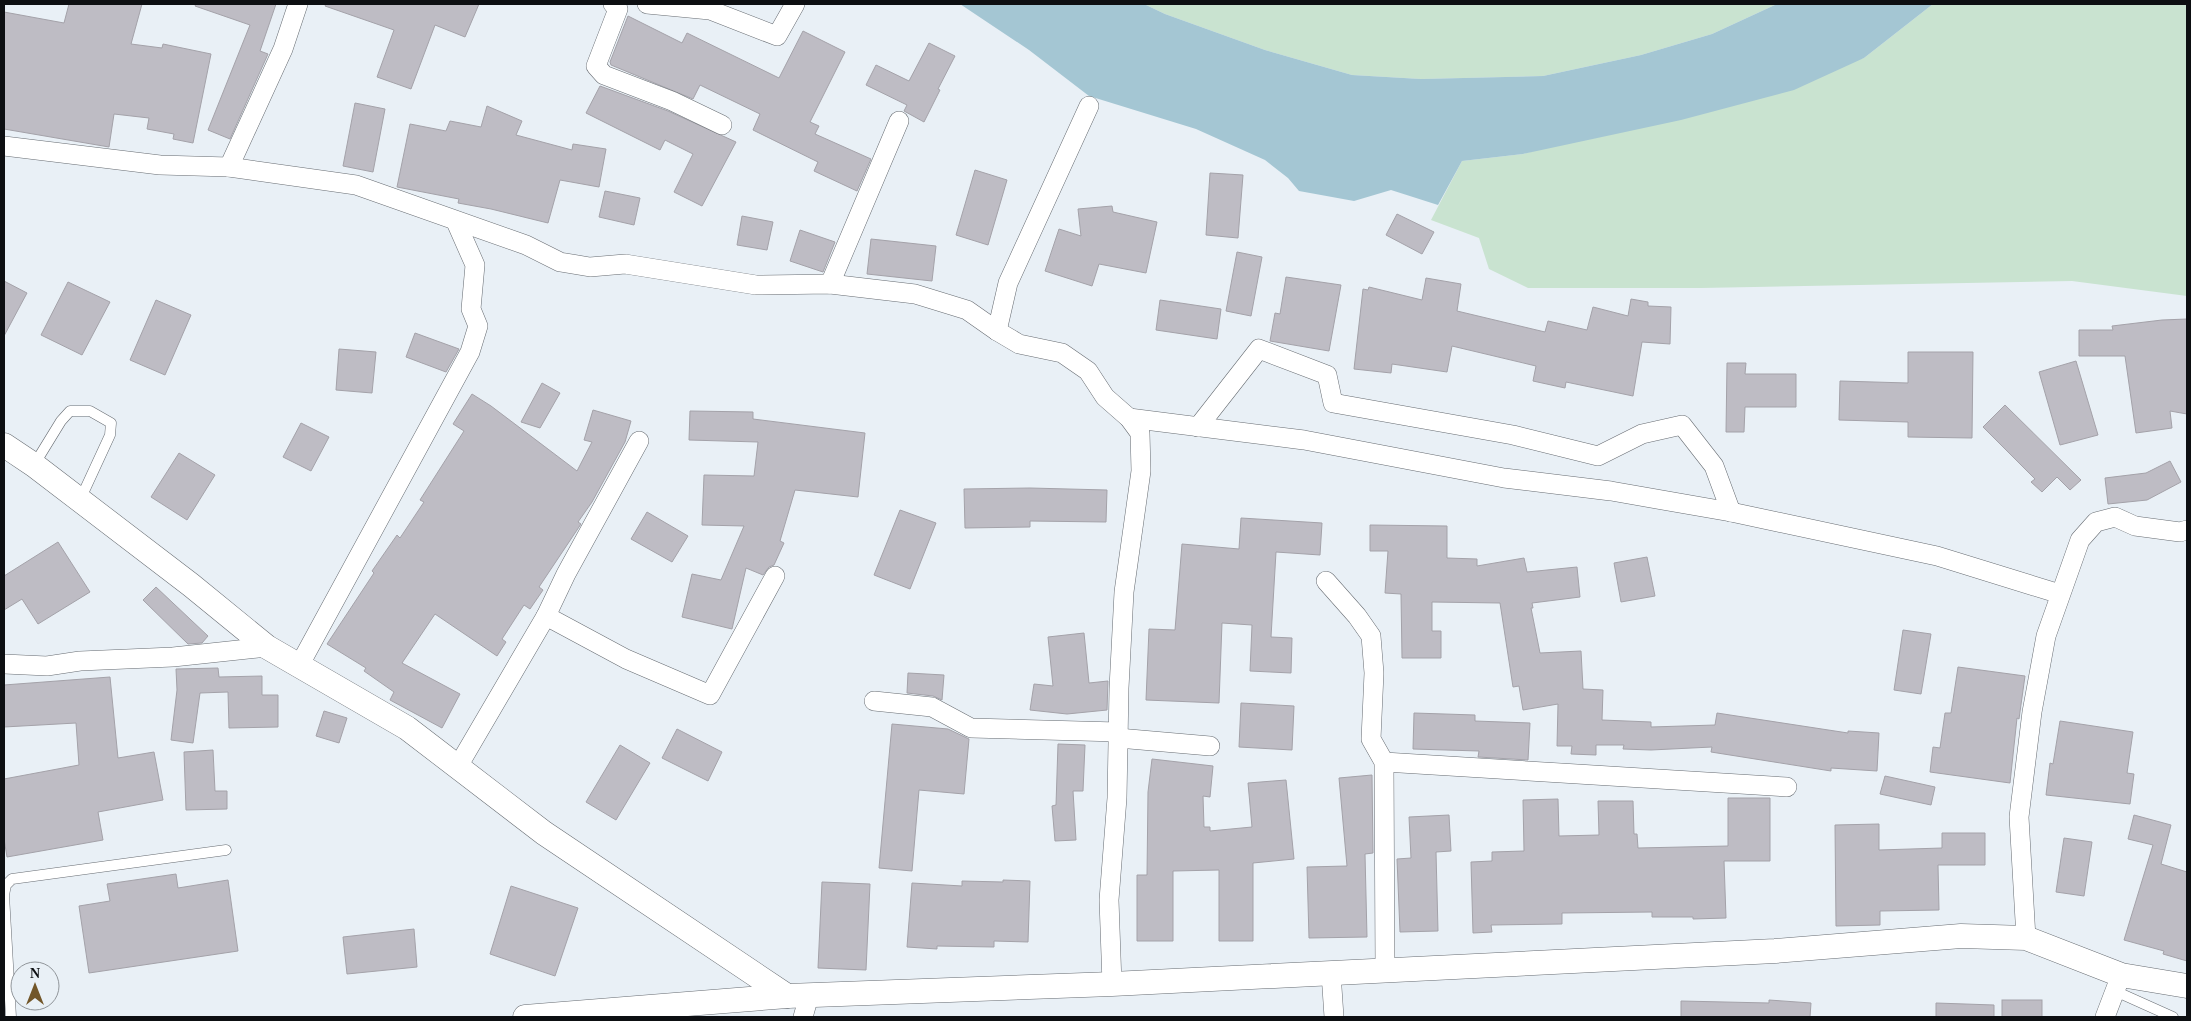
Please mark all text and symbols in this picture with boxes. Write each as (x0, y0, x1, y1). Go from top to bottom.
north arrow (10, 961, 60, 1011)
text: N (30, 966, 40, 981)

